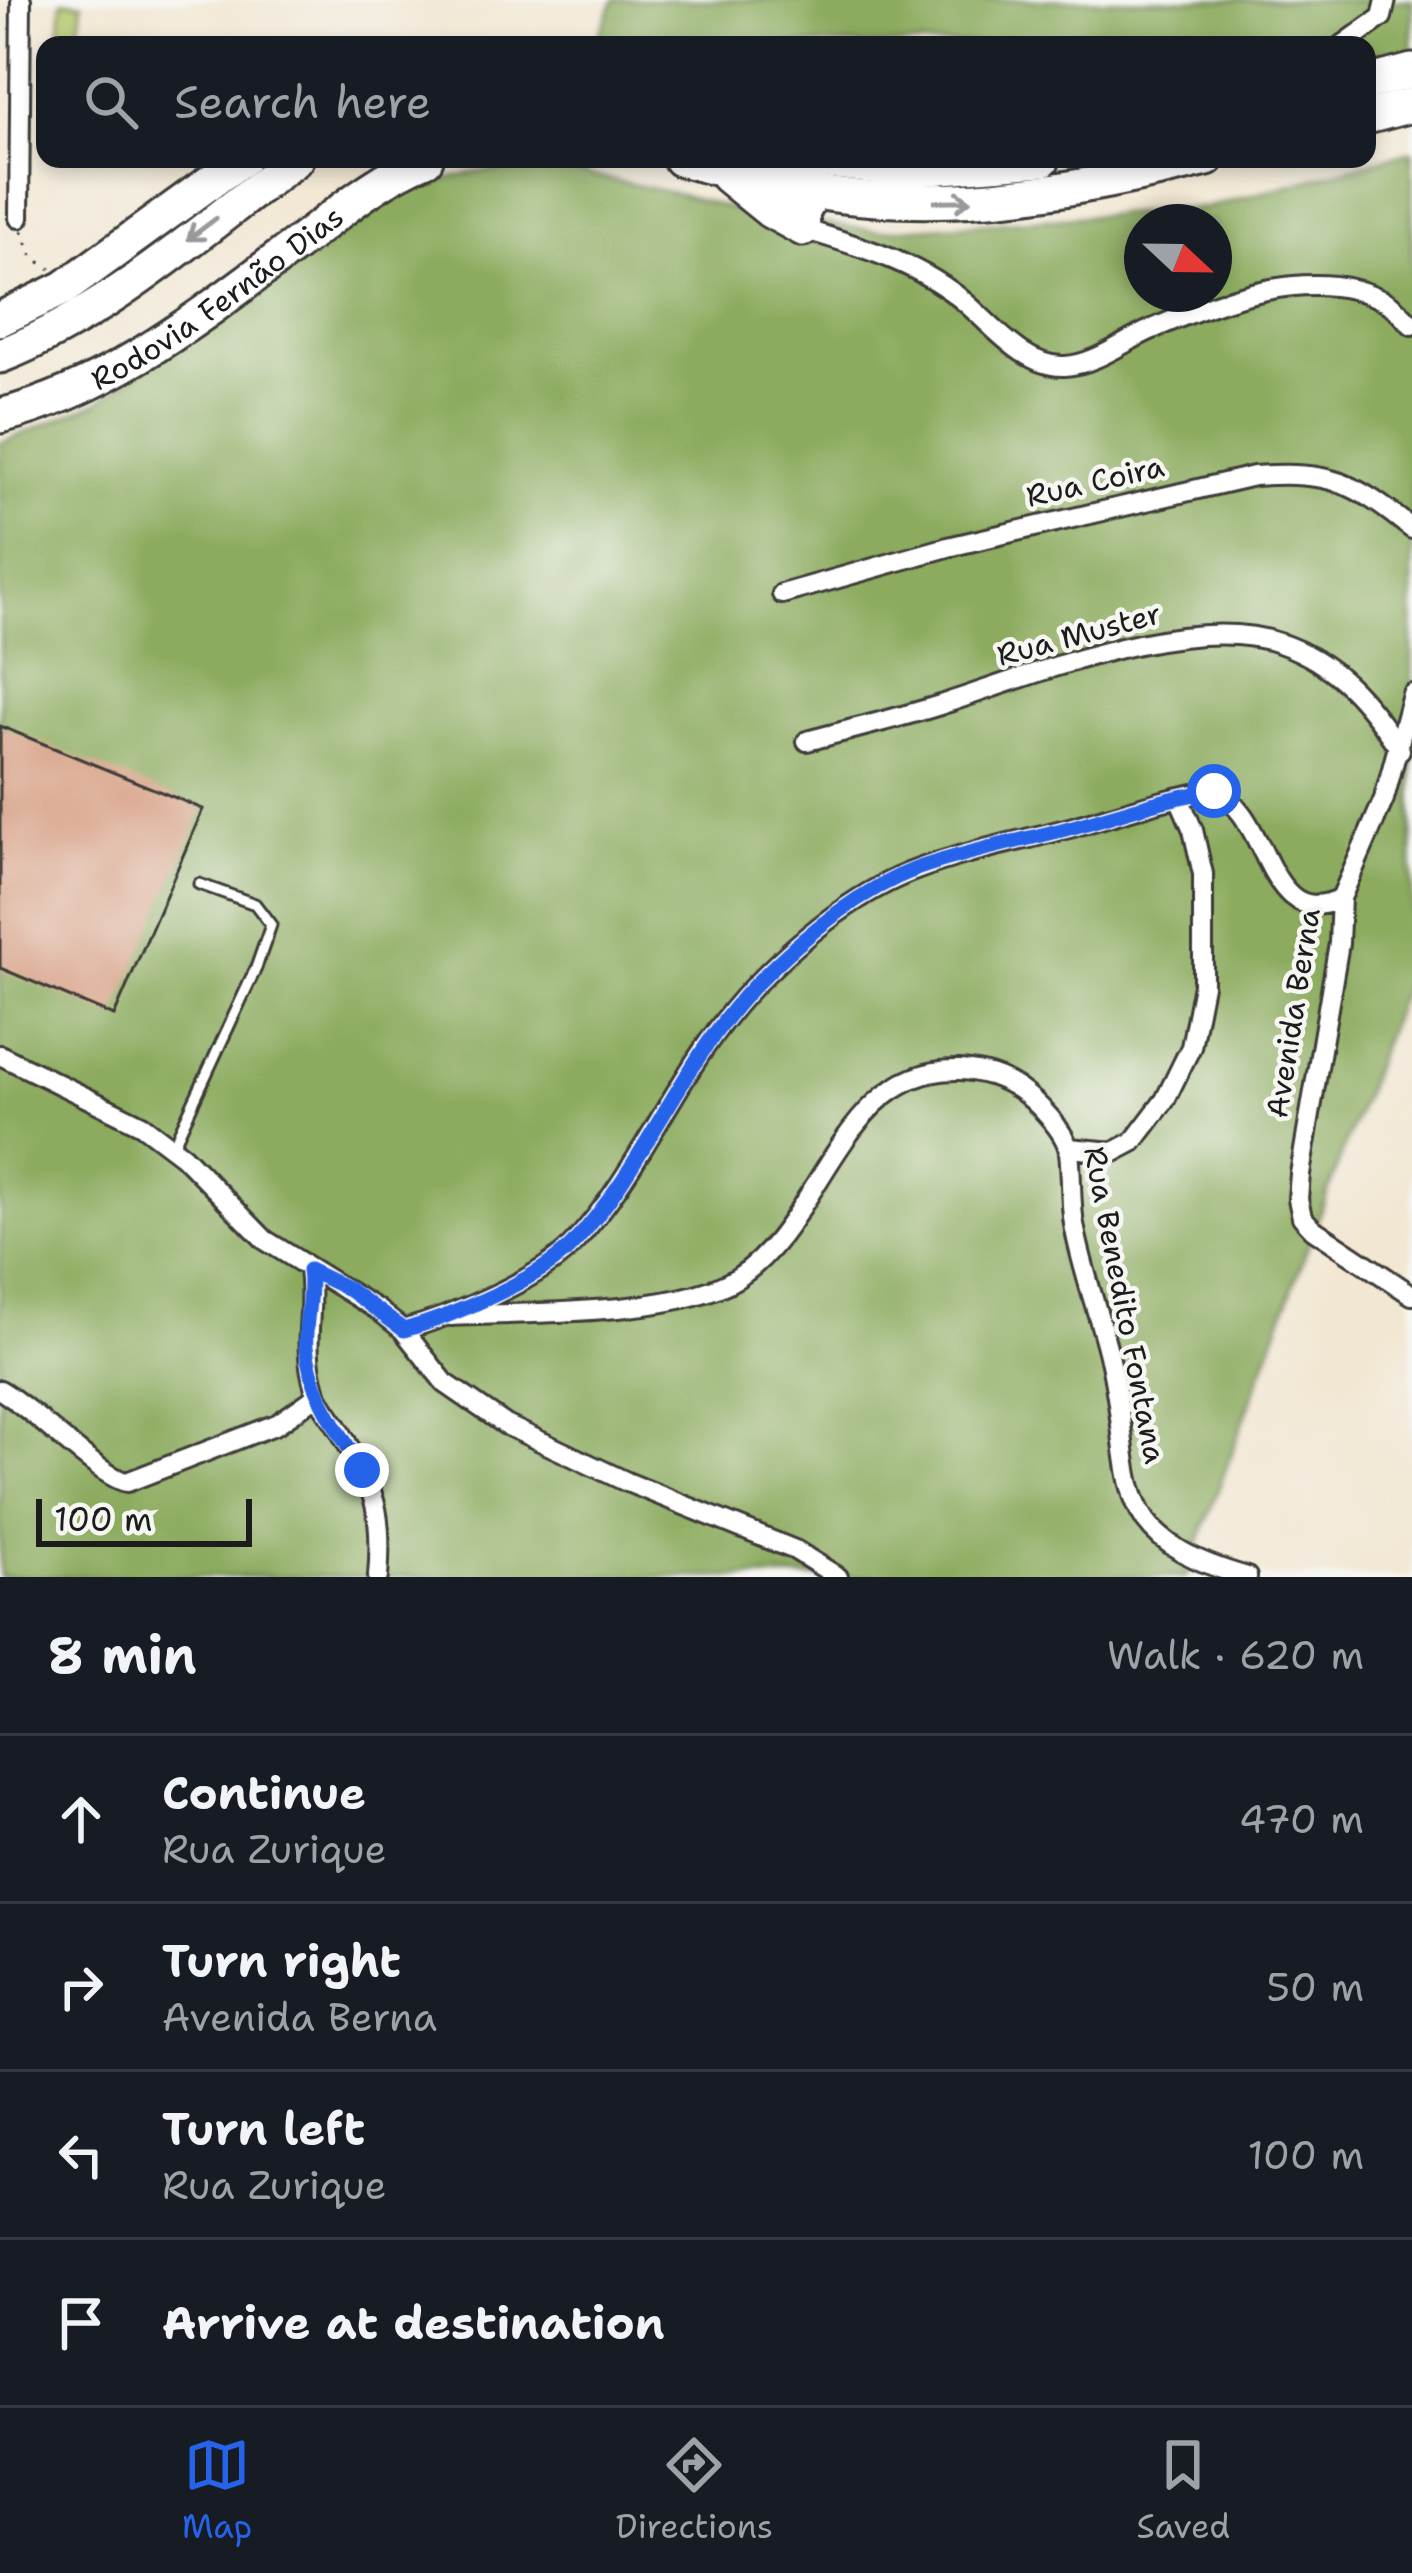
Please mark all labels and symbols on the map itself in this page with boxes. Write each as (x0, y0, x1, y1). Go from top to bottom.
one-way arrow (933, 190, 972, 213)
street label: Rodovia Fernão Dias (84, 196, 351, 399)
north arrow (1124, 204, 1232, 312)
one-way arrow (186, 215, 219, 241)
street label: Rua Coira (1022, 445, 1168, 517)
street label: Rua Muster (992, 592, 1166, 676)
route start (1187, 764, 1241, 818)
street label: Avenida Berna (1256, 905, 1330, 1121)
street label: Rua Benedito Fontana (1074, 1143, 1176, 1467)
route end (335, 1443, 389, 1497)
scale bar (36, 1493, 252, 1546)

